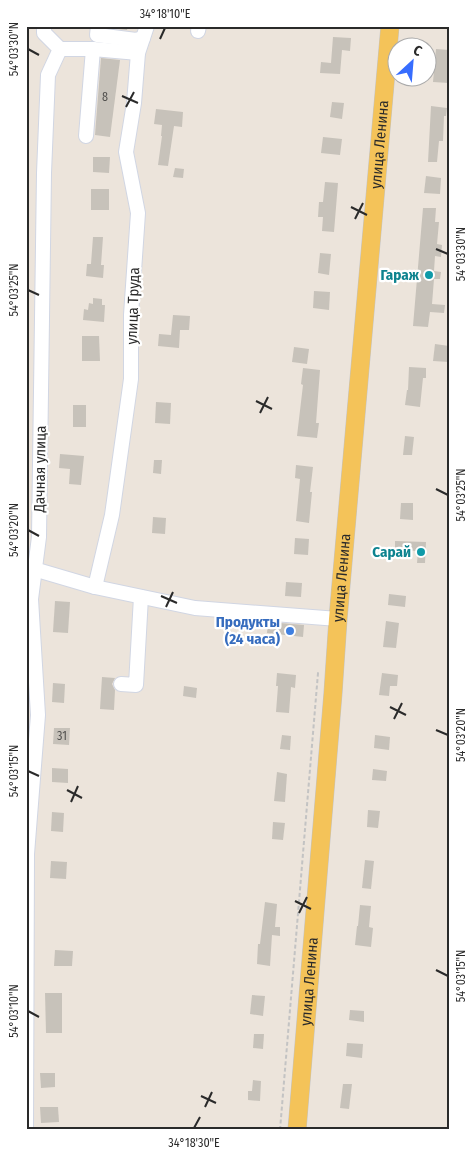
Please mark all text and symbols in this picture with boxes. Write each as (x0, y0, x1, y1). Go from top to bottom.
text: 34°18'10"E (140, 7, 191, 21)
text: 54°03'30"N (7, 22, 21, 76)
north arrow (388, 38, 438, 88)
text: С (410, 42, 425, 60)
house number: 8 (102, 90, 108, 104)
street label: улица Ленина (367, 99, 392, 189)
text: 54°03'30"N (454, 227, 468, 281)
text: 54°03'25"N (7, 263, 21, 317)
place label: Гараж (380, 266, 420, 284)
street label: улица Труда (123, 267, 143, 345)
marker: Гараж (423, 269, 435, 281)
street label: Дачная улица (30, 425, 50, 514)
text: 54°03'25"N (454, 468, 468, 522)
text: 54°03'20"N (7, 503, 21, 557)
street label: улица Ленина (329, 533, 354, 623)
place label: Сарай (372, 543, 411, 561)
marker: Сарай (415, 546, 427, 558)
place label: Продукты (24 часа) (216, 613, 280, 648)
marker: Продукты (24 часа) (284, 625, 296, 637)
text: 54°03'20"N (454, 708, 468, 762)
house number: 31 (57, 729, 67, 743)
text: 54°03'15"N (7, 745, 21, 797)
street label: улица Ленина (297, 937, 322, 1026)
text: 54°03'15"N (454, 950, 468, 1002)
text: 54°03'10"N (7, 984, 21, 1038)
text: 34°18'30"E (168, 1136, 220, 1150)

